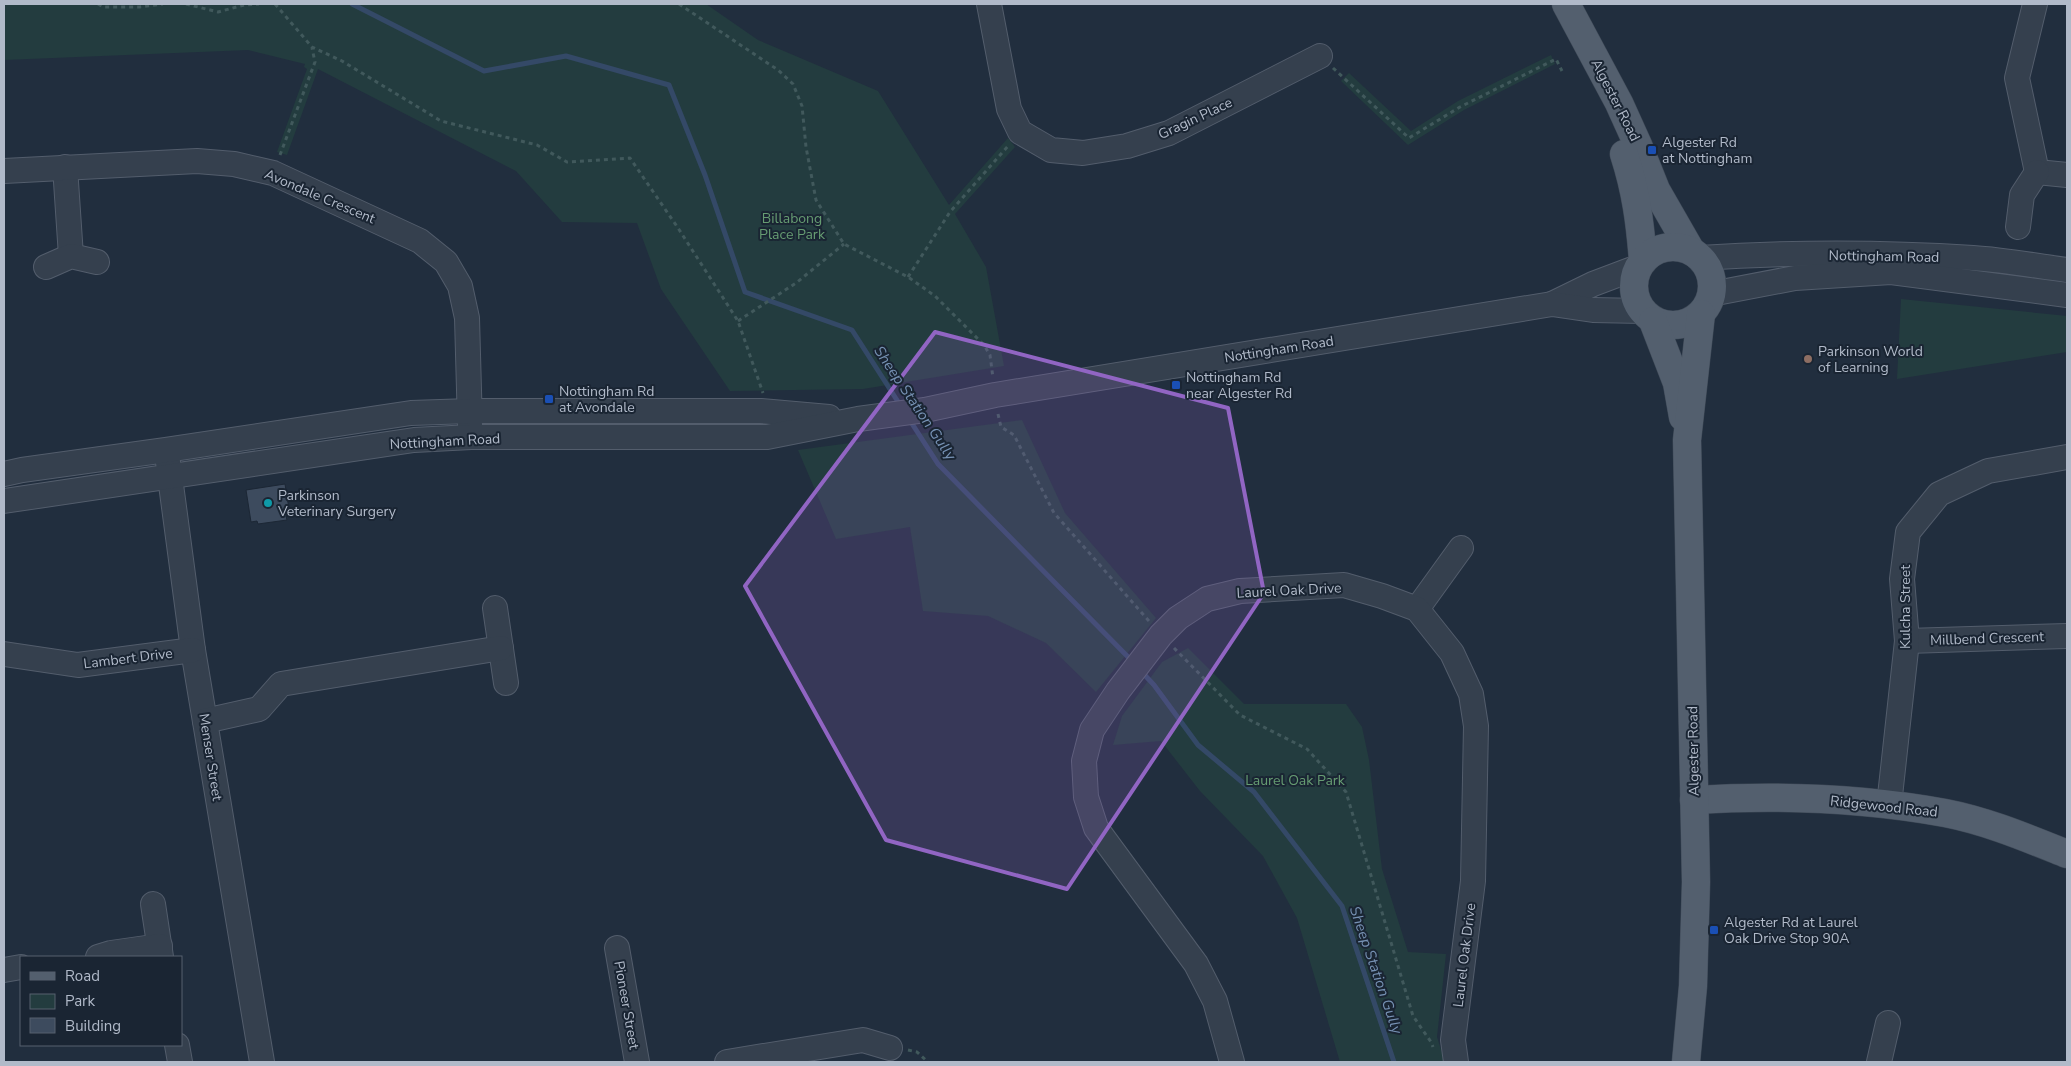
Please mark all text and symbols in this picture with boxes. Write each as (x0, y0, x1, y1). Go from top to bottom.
street label: Algester Road (1587, 56, 1644, 145)
street label: Gragin Place (1155, 93, 1235, 144)
place label: Algester Rd at Nottingham (1662, 133, 1752, 168)
marker: Algester Rd at Nottingham (1646, 144, 1658, 156)
street label: Avondale Crescent (262, 165, 378, 228)
park label: Billabong Place Park (759, 209, 826, 244)
street label: Nottingham Road (1829, 246, 1939, 267)
street label: Nottingham Road (1223, 331, 1335, 368)
water label: Sheep Station Gully (869, 342, 961, 465)
place label: Parkinson World of Learning (1818, 342, 1923, 377)
marker: Parkinson World of Learning (1802, 353, 1814, 365)
place label: Nottingham Rd near Algester Rd (1186, 368, 1292, 403)
marker: Nottingham Rd near Algester Rd (1170, 379, 1182, 391)
place label: Nottingham Rd at Avondale (559, 382, 654, 417)
marker: Nottingham Rd at Avondale (543, 393, 555, 405)
street label: Nottingham Road (389, 429, 501, 454)
place label: Parkinson Veterinary Surgery (277, 486, 397, 521)
marker: Parkinson Veterinary Surgery (262, 497, 274, 509)
street label: Kulcha Street (1896, 565, 1915, 649)
street label: Laurel Oak Drive (1236, 578, 1342, 603)
street label: Millbend Crescent (1930, 627, 2044, 650)
street label: Lambert Drive (82, 644, 174, 673)
street label: Algester Road (1683, 706, 1704, 796)
street label: Menser Street (194, 712, 227, 802)
park label: Laurel Oak Park (1245, 771, 1346, 790)
street label: Ridgewood Road (1829, 791, 1939, 822)
street label: Laurel Oak Drive (1449, 902, 1480, 1008)
water label: Sheep Station Gully (1345, 903, 1408, 1038)
place label: Algester Rd at Laurel Oak Drive Stop 90A (1724, 913, 1859, 948)
marker: Algester Rd at Laurel Oak Drive Stop 90A (1708, 924, 1720, 936)
legend (20, 956, 182, 1046)
street label: Pioneer Street (609, 959, 644, 1051)
text: Road (65, 966, 100, 986)
text: Park (65, 991, 95, 1011)
text: Building (65, 1016, 121, 1036)

